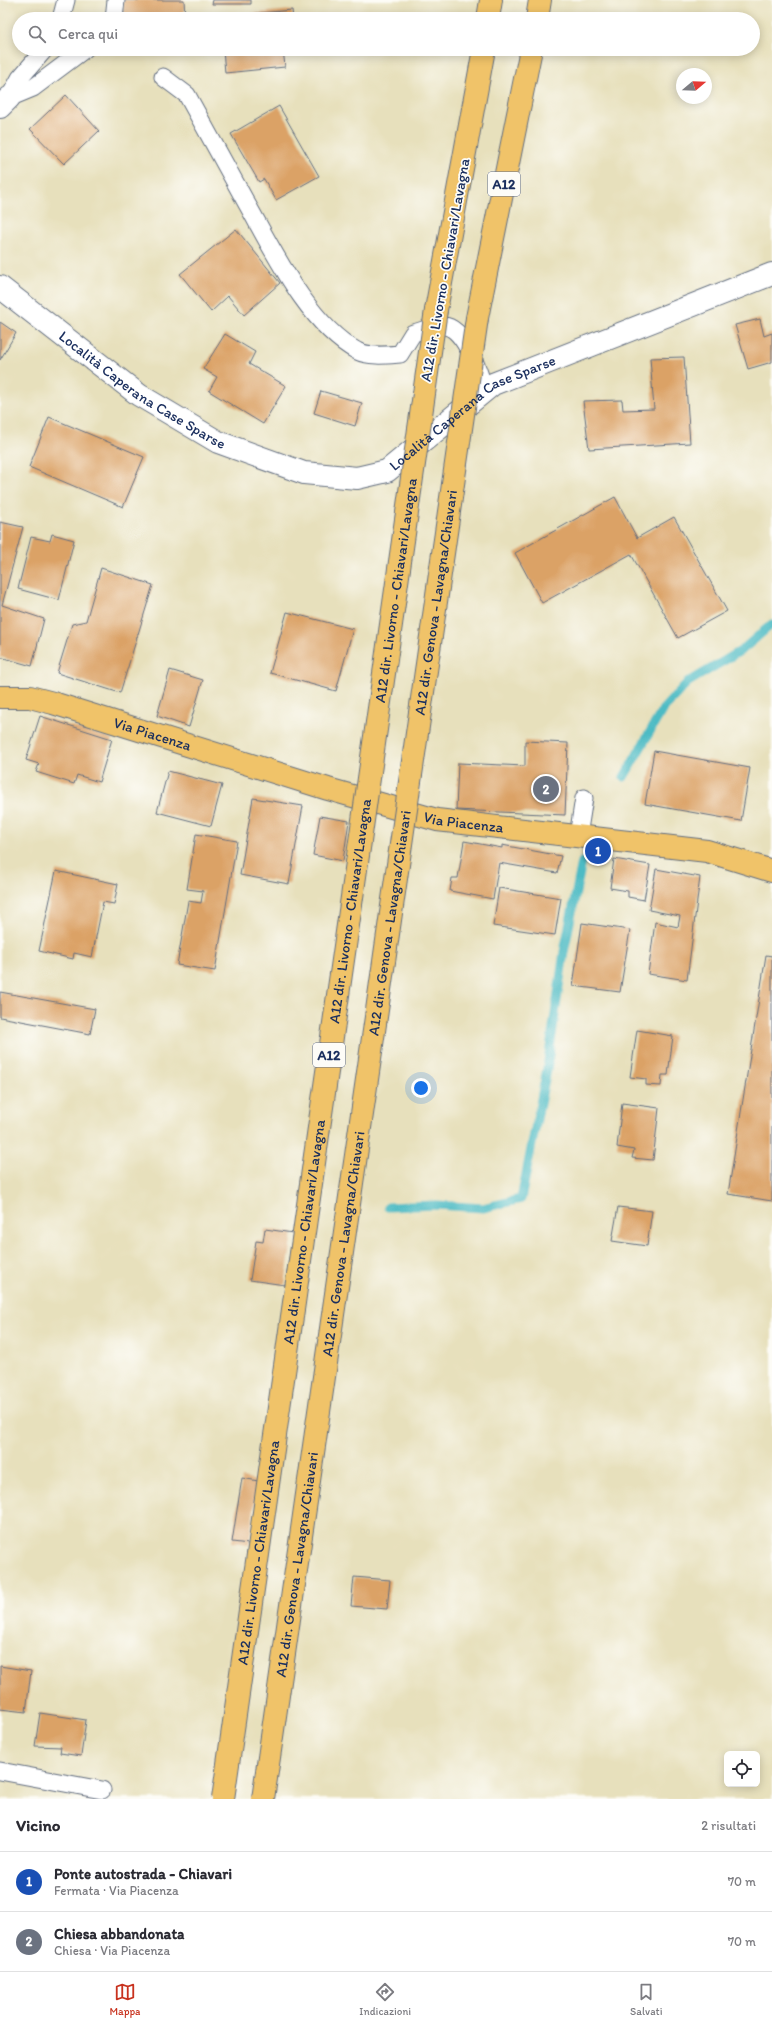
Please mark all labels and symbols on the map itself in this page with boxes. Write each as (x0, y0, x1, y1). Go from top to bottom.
north arrow (676, 68, 712, 104)
street label: A12 dir. Livorno - Chiavari/Lavagna (416, 157, 474, 383)
road number: A12 (488, 172, 520, 196)
street label: Località Caperana Case Sparse (55, 327, 228, 453)
street label: Località Caperana Case Sparse (386, 351, 558, 474)
street label: A12 dir. Livorno - Chiavari/Lavagna (371, 477, 421, 704)
street label: A12 dir. Genova - Lavagna/Chiavari (411, 489, 461, 716)
street label: Via Piacenza (111, 713, 194, 755)
pin: 2 (533, 774, 559, 804)
street label: A12 dir. Livorno - Chiavari/Lavagna (325, 797, 375, 1024)
street label: Via Piacenza (422, 808, 505, 837)
street label: A12 dir. Genova - Lavagna/Chiavari (364, 809, 415, 1037)
pin: 1 (585, 836, 611, 866)
road number: A12 (313, 1043, 345, 1067)
your location (411, 1078, 431, 1098)
street label: A12 dir. Livorno - Chiavari/Lavagna (279, 1118, 329, 1345)
street label: A12 dir. Genova - Lavagna/Chiavari (318, 1130, 368, 1358)
street label: A12 dir. Livorno - Chiavari/Lavagna (233, 1439, 283, 1666)
street label: A12 dir. Genova - Lavagna/Chiavari (272, 1451, 322, 1678)

